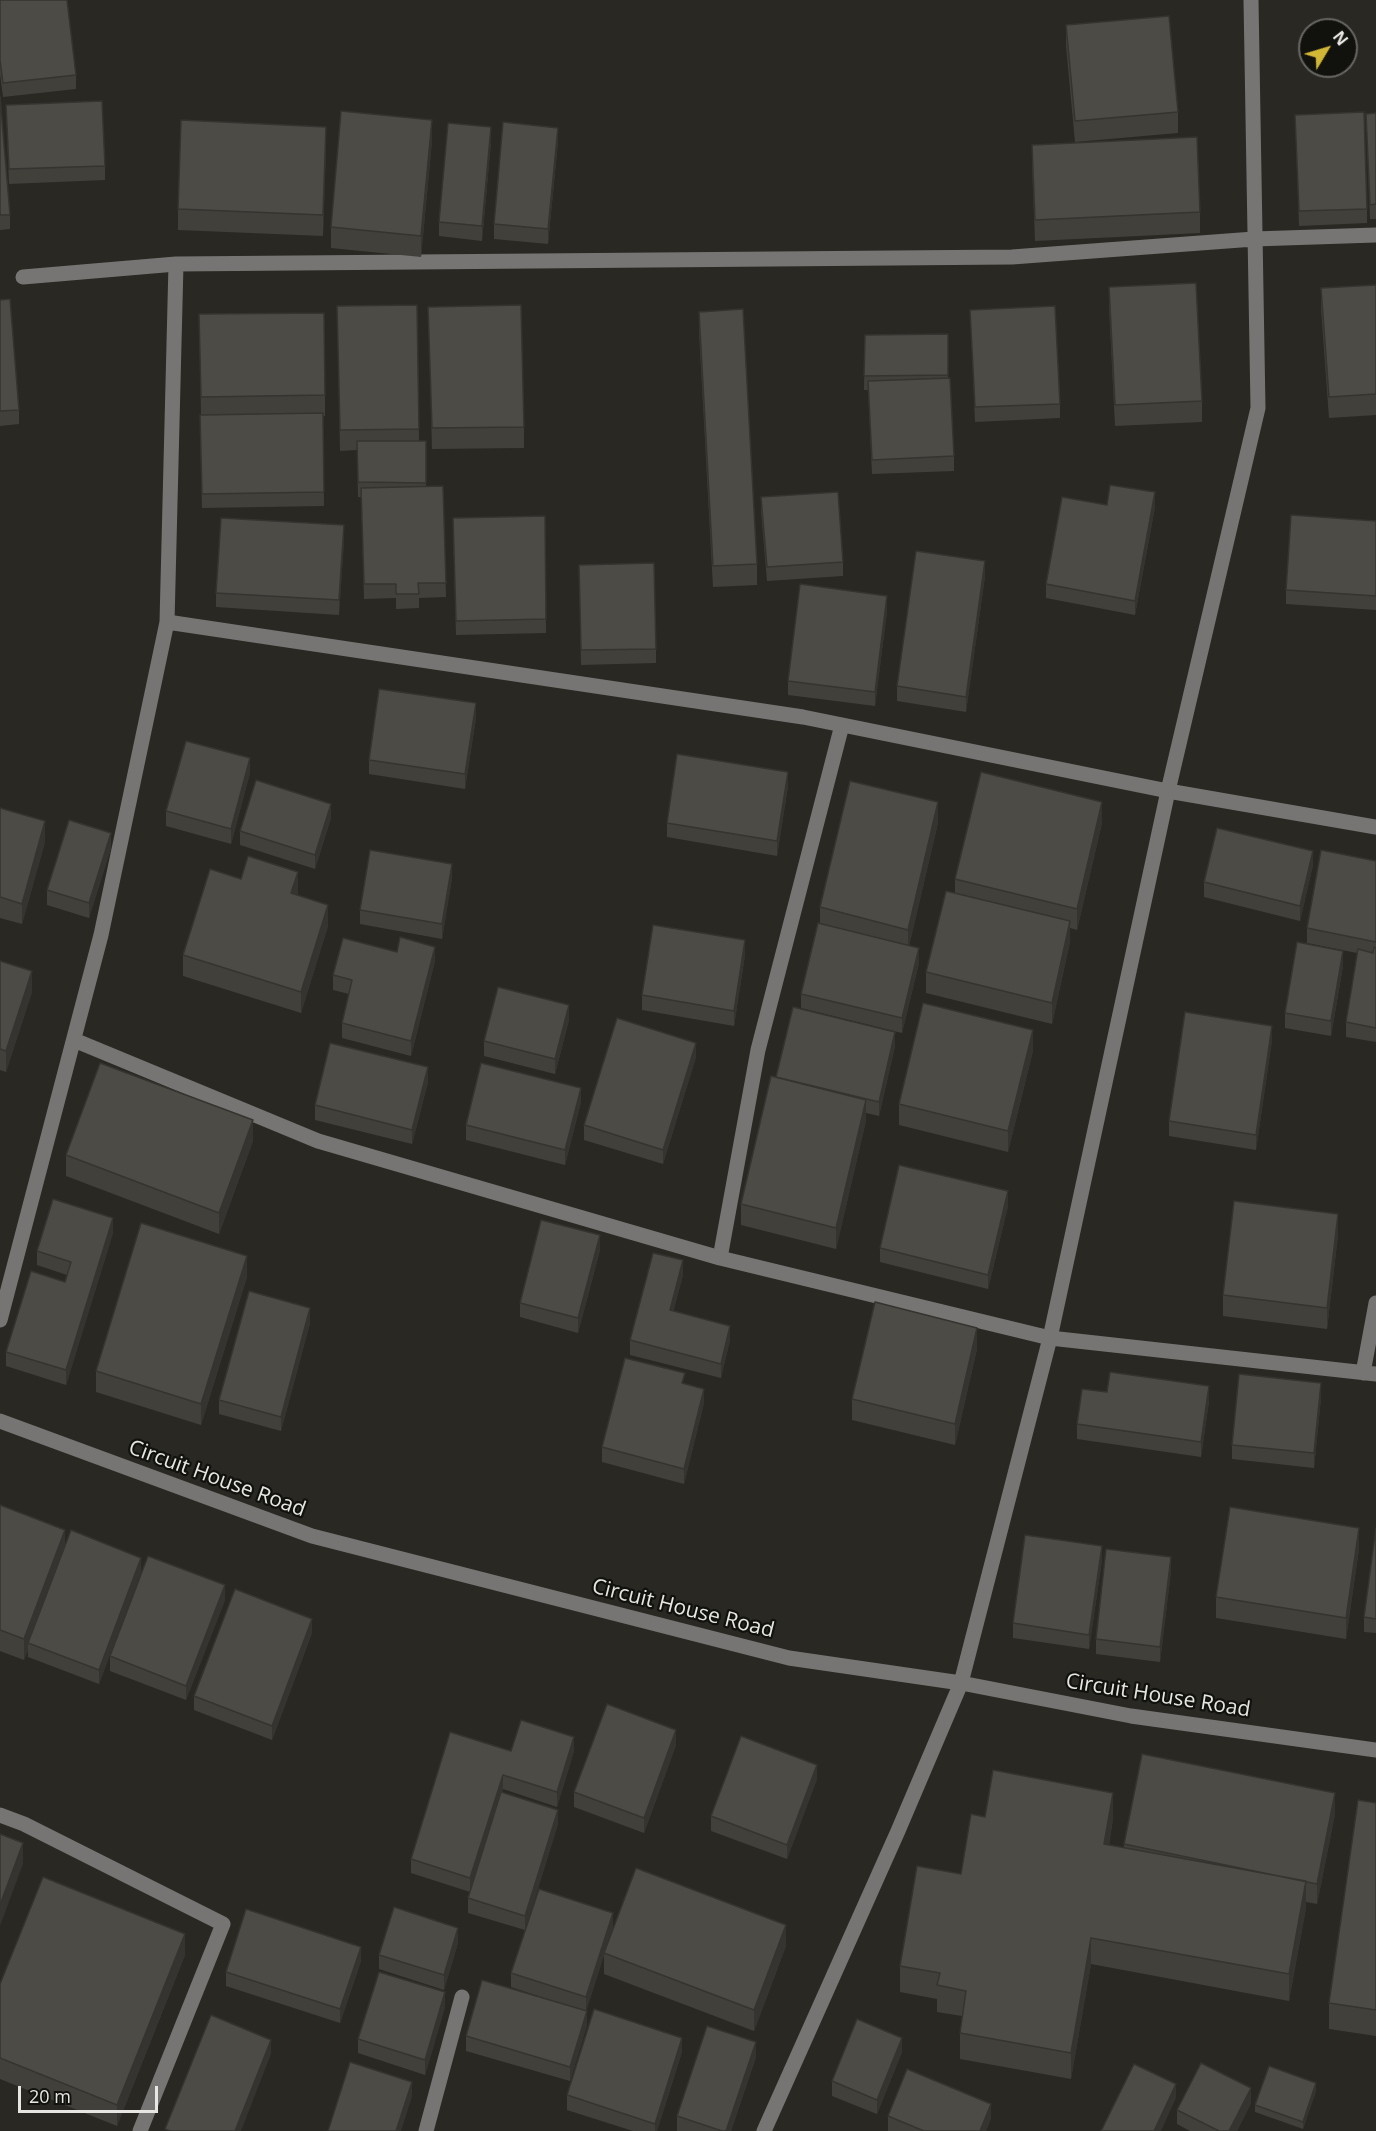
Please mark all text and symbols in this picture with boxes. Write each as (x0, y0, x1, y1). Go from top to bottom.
north arrow (1298, 18, 1358, 78)
text: N (1328, 26, 1353, 50)
street label: Circuit House Road (125, 1435, 309, 1523)
street label: Circuit House Road (589, 1574, 777, 1644)
street label: Circuit House Road (1064, 1669, 1252, 1723)
scale bar (21, 2074, 160, 2112)
text: 20 m (29, 2084, 71, 2108)

